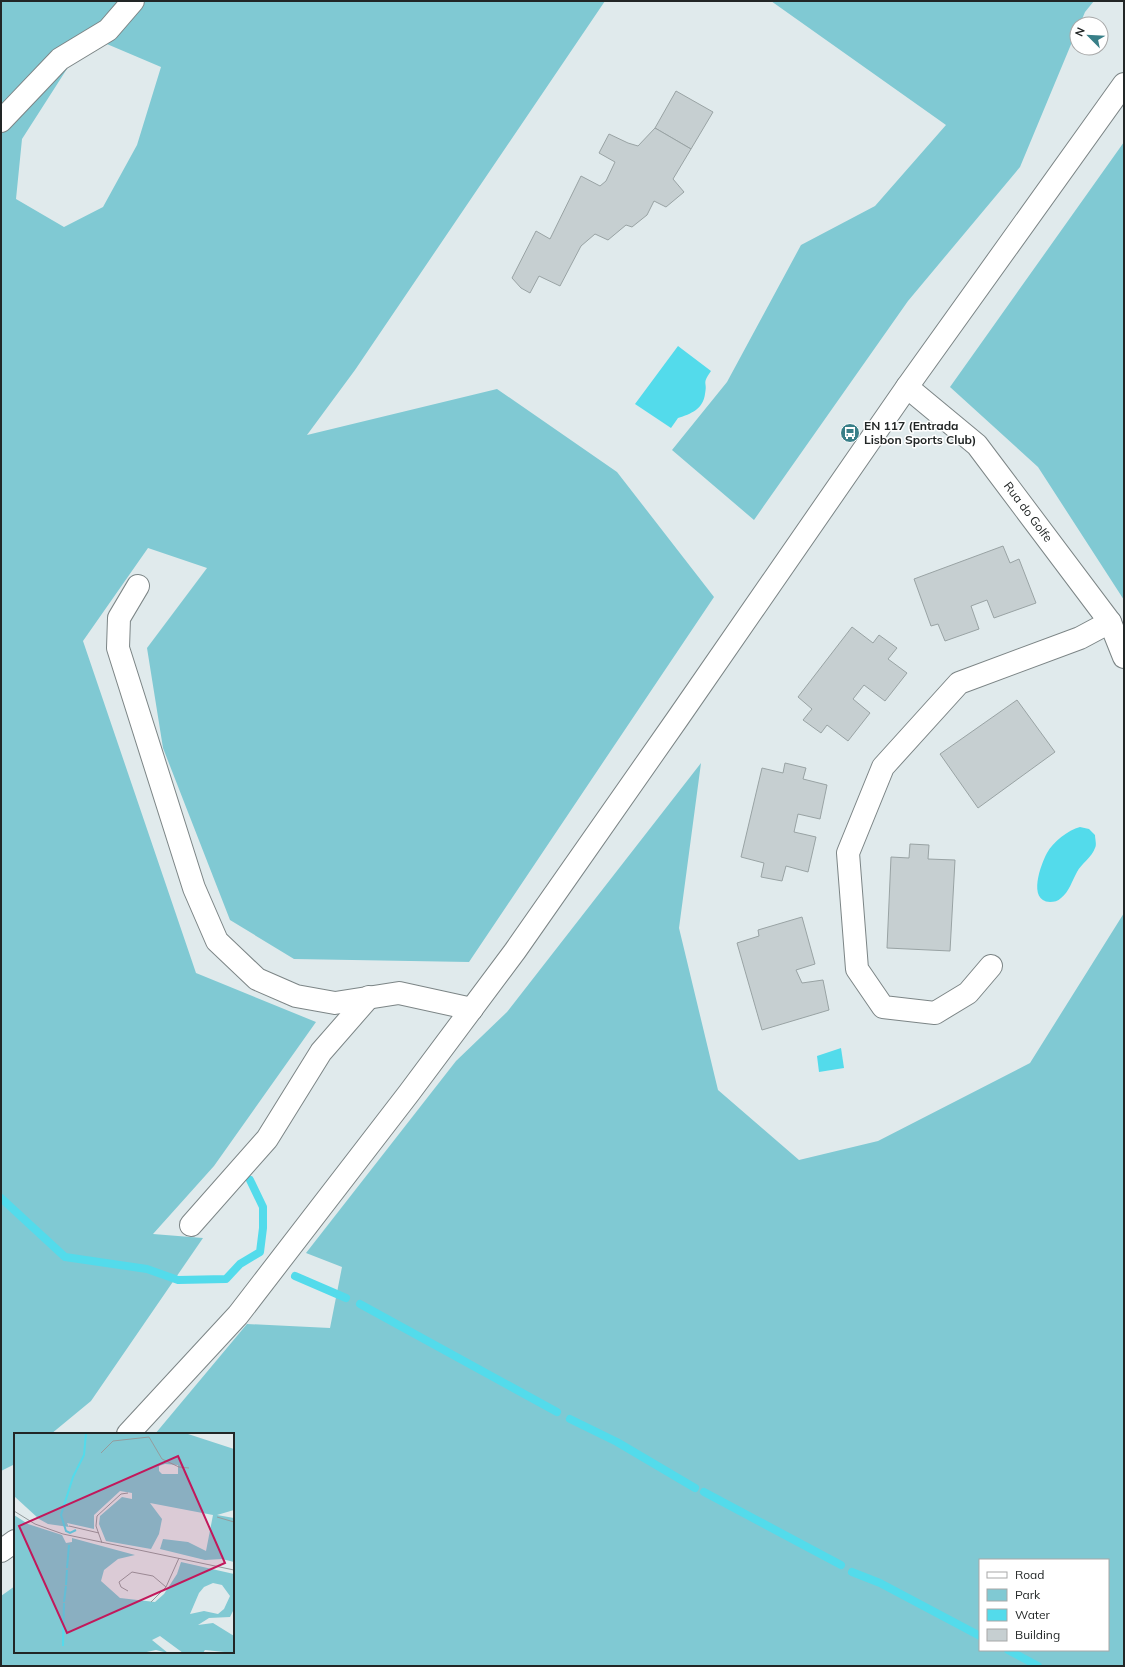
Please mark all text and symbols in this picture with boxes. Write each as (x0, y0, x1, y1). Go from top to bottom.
north arrow (1069, 16, 1109, 56)
text: N (1072, 25, 1088, 39)
place label: EN 117 (Entrada Lisbon Sports Club) (864, 418, 976, 447)
bus stop icon: EN 117 (Entrada Lisbon Sports Club) (839, 422, 861, 444)
street label: Rua do Golfe (1001, 479, 1056, 545)
inset map (14, 1433, 234, 1653)
legend (979, 1559, 1109, 1651)
text: Road (1015, 1567, 1044, 1582)
text: Park (1015, 1587, 1041, 1602)
text: Water (1015, 1607, 1051, 1622)
text: Building (1015, 1627, 1060, 1642)

